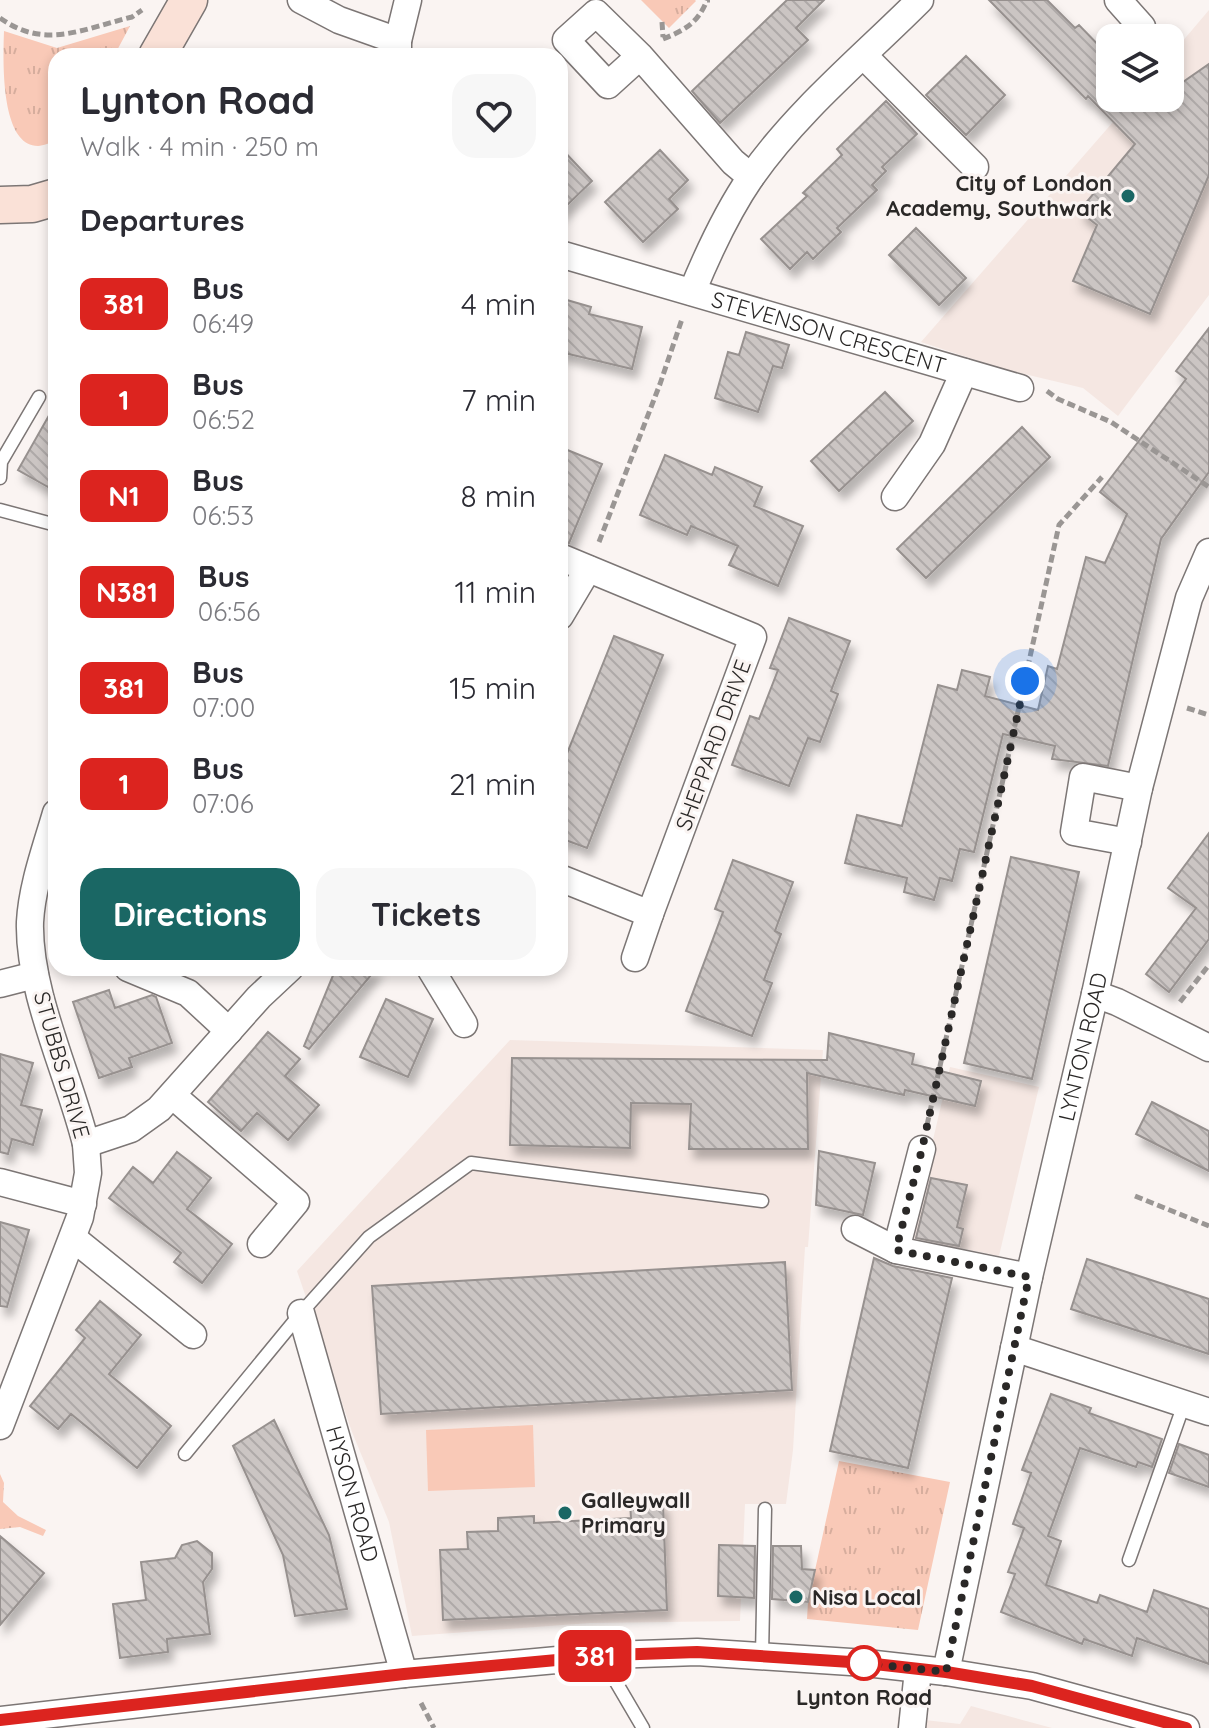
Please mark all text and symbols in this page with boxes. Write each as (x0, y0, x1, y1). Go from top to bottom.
map controls (1096, 24, 1184, 112)
button: layers (1096, 24, 1184, 112)
button: heart (452, 74, 536, 158)
text: Lynton Road (80, 76, 315, 124)
text: Walk · 4 min · 250 m (80, 130, 319, 163)
place label: City of London Academy, Southwark (886, 169, 1112, 222)
marker: City of London Academy, Southwark (1119, 187, 1137, 205)
text: Departures (80, 201, 245, 239)
text: Bus (192, 269, 244, 307)
text: 4 min (461, 285, 536, 323)
street label: STEVENSON CRESCENT (708, 285, 949, 380)
text: 381 (103, 286, 145, 321)
text: 06:49 (192, 307, 254, 340)
text: Bus (192, 365, 244, 403)
text: 7 min (461, 381, 536, 419)
text: 1 (119, 382, 129, 417)
text: 06:52 (192, 403, 255, 436)
text: Bus (192, 461, 244, 499)
text: 8 min (460, 477, 536, 515)
text: N1 (108, 478, 140, 513)
text: 06:53 (192, 499, 254, 532)
text: Bus (198, 557, 250, 595)
text: 11 min (454, 573, 536, 611)
text: N381 (96, 574, 158, 609)
text: 06:56 (198, 595, 260, 628)
text: Bus (192, 653, 244, 691)
street label: SHEPPARD DRIVE (669, 656, 757, 834)
your location (1005, 661, 1045, 701)
text: 15 min (449, 669, 536, 707)
text: 381 (103, 670, 145, 705)
text: 07:00 (192, 691, 255, 724)
text: Bus (192, 749, 244, 787)
text: 21 min (449, 765, 536, 803)
text: 1 (119, 766, 129, 801)
text: 07:06 (192, 787, 254, 820)
button: Directions (80, 868, 300, 960)
button: Tickets (316, 868, 536, 960)
street label: LYNTON ROAD (1052, 970, 1113, 1124)
street label: STUBBS DRIVE (28, 988, 96, 1142)
street label: HYSON ROAD (320, 1423, 385, 1565)
place label: Galleywall Primary (581, 1486, 691, 1539)
marker: Galleywall Primary (556, 1504, 574, 1522)
place label: Nisa Local (812, 1583, 921, 1611)
marker: Nisa Local (787, 1588, 805, 1606)
line badge: 381 (549, 1630, 641, 1682)
text: 381 (574, 1638, 616, 1673)
marker: Lynton Road (847, 1646, 881, 1680)
place label: Lynton Road (796, 1683, 932, 1711)

